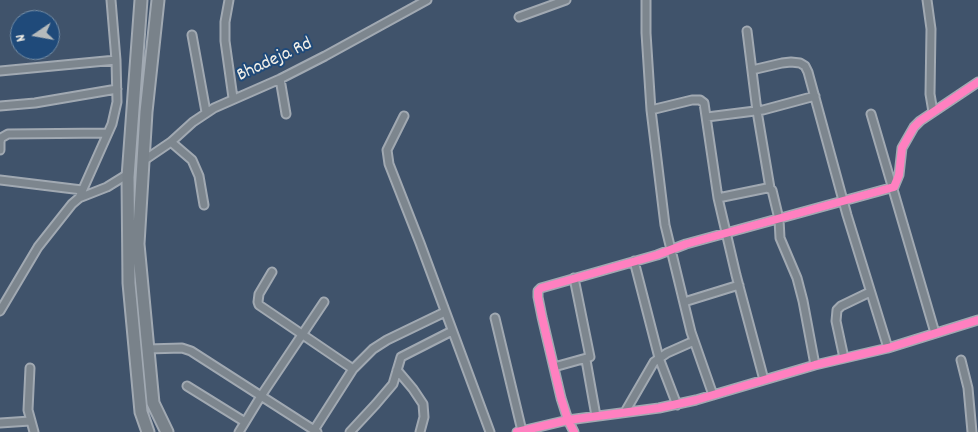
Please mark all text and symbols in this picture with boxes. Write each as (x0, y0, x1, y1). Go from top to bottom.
north arrow (10, 10, 60, 60)
text: N (11, 32, 32, 43)
street label: Bhadeja Rd (234, 34, 316, 88)

